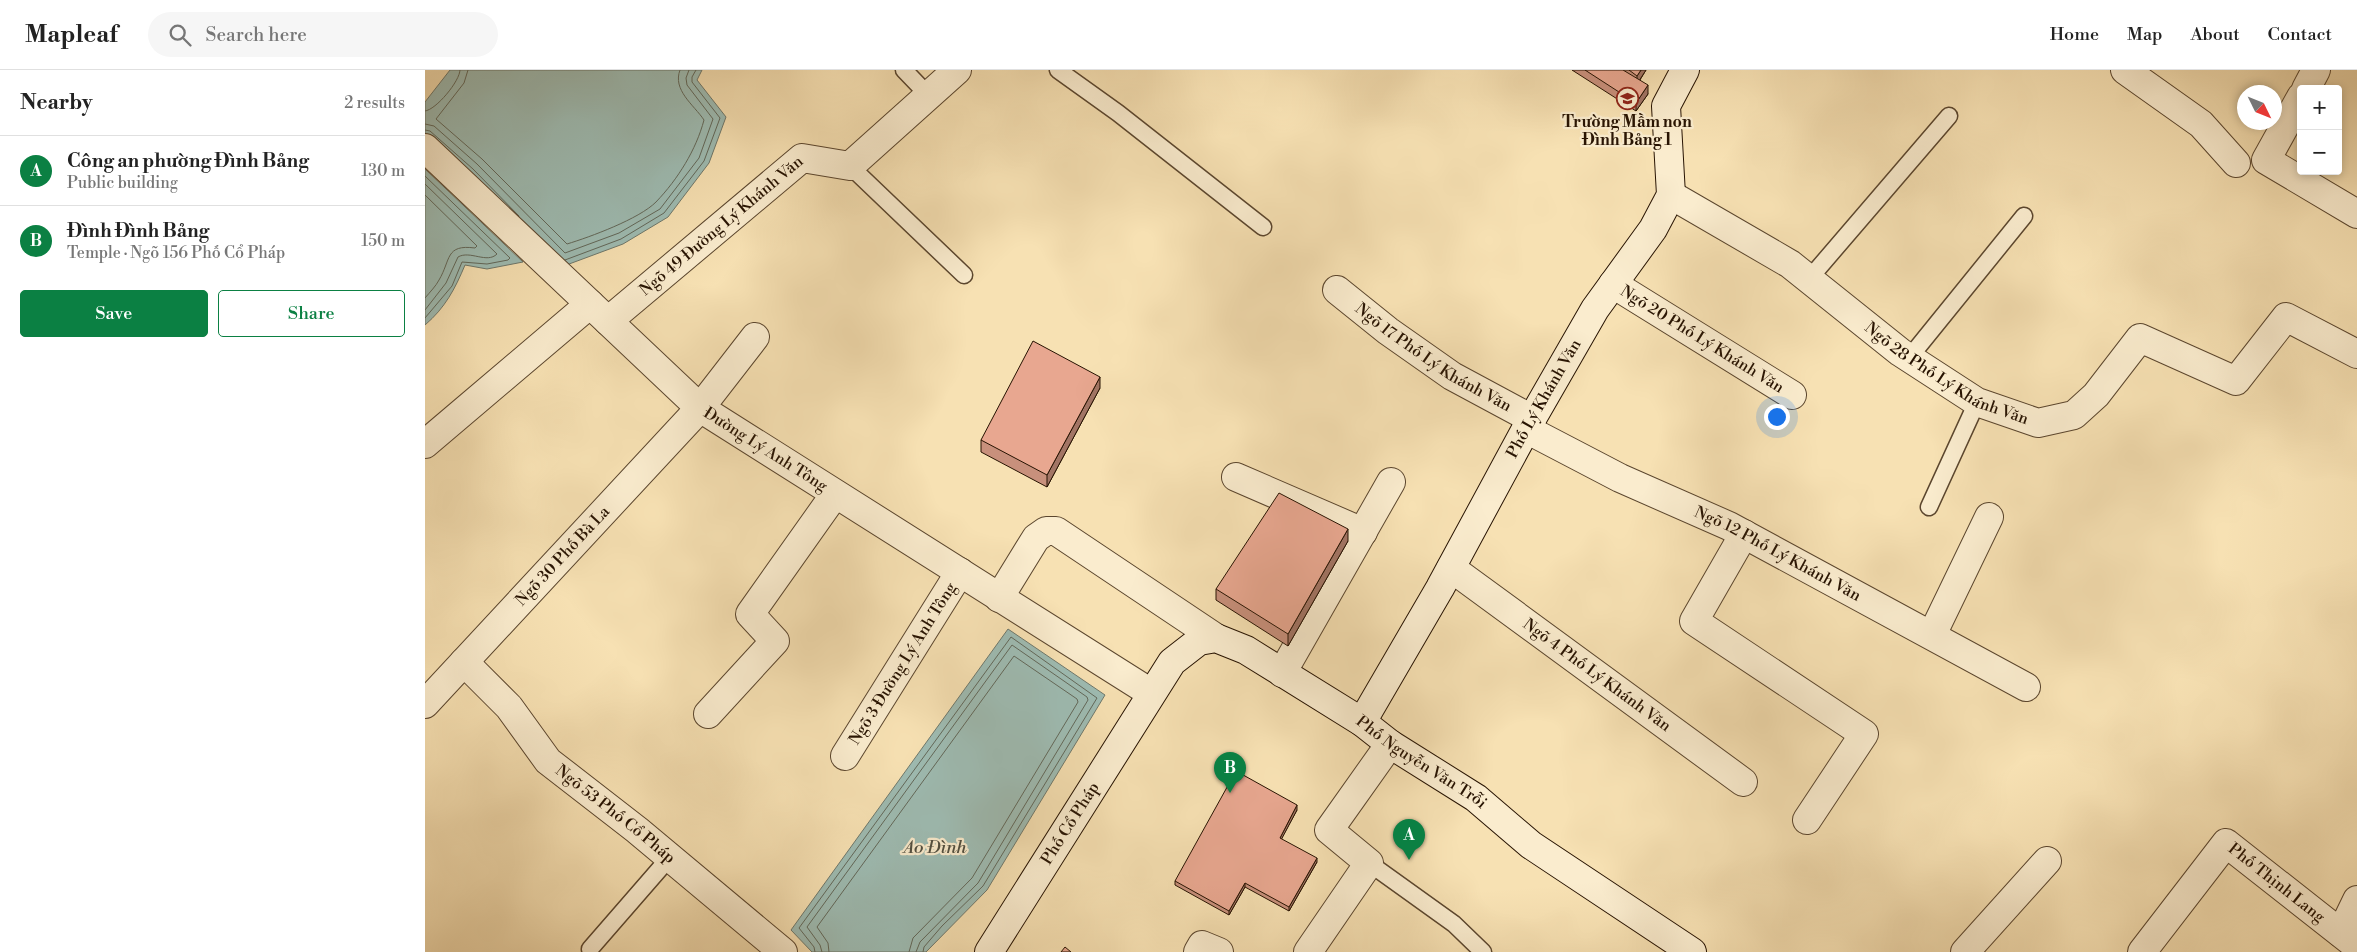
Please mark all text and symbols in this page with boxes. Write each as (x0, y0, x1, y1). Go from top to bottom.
search box (148, 12, 498, 57)
text: Mapleaf (25, 20, 118, 50)
icon: search (166, 21, 194, 49)
text: Search here (206, 23, 307, 47)
text: Home (2050, 23, 2099, 46)
text: Map (2127, 23, 2163, 46)
text: About (2191, 23, 2240, 46)
text: Contact (2268, 23, 2332, 46)
north arrow (2237, 85, 2282, 130)
map controls (2297, 85, 2342, 175)
button: + (2297, 85, 2342, 130)
school or university icon: Trường Mầm non Đình Bảng 1 (1615, 86, 1639, 110)
text: Nearby (20, 90, 93, 116)
text: 2 results (344, 93, 405, 113)
place label: Trường Mầm non Đình Bảng 1 (1562, 112, 1692, 150)
button: − (2297, 130, 2342, 175)
text: Công an phường Đình Bảng (67, 149, 309, 173)
street label: Ngõ 49 Đường Lý Khánh Văn (635, 151, 808, 300)
text: A (30, 161, 42, 181)
text: 130 m (361, 161, 405, 181)
text: Public building (67, 173, 178, 193)
text: Đình Đình Bảng (67, 219, 209, 243)
text: B (30, 231, 42, 251)
text: 150 m (361, 231, 405, 251)
text: Temple · Ngõ 156 Phố Cổ Pháp (67, 243, 285, 263)
street label: Ngõ 20 Phố Lý Khánh Văn (1617, 281, 1788, 398)
button: Save (20, 290, 208, 337)
button: Share (218, 290, 405, 337)
street label: Ngõ 17 Phố Lý Khánh Văn (1351, 299, 1515, 416)
street label: Ngõ 28 Phố Lý Khánh Văn (1861, 318, 2032, 429)
street label: Phố Lý Khánh Văn (1502, 335, 1586, 462)
street label: Đường Lý Anh Tông (700, 403, 832, 496)
your location (1764, 404, 1790, 430)
street label: Ngõ 30 Phố Bà La (511, 501, 614, 610)
street label: Ngõ 12 Phố Lý Khánh Văn (1691, 502, 1865, 606)
street label: Ngõ 3 Đường Lý Anh Tông (845, 578, 961, 748)
street label: Ngõ 4 Phố Lý Khánh Văn (1519, 614, 1675, 736)
street label: Phố Nguyễn Văn Trỗi (1352, 711, 1491, 813)
pin: B (1214, 752, 1246, 793)
street label: Ngõ 53 Phố Cổ Pháp (551, 760, 679, 868)
street label: Phố Cổ Pháp (1037, 778, 1104, 869)
pin: A (1393, 819, 1425, 860)
water label: Ao Đình (902, 836, 967, 859)
street label: Phố Thịnh Lang (2224, 839, 2330, 927)

